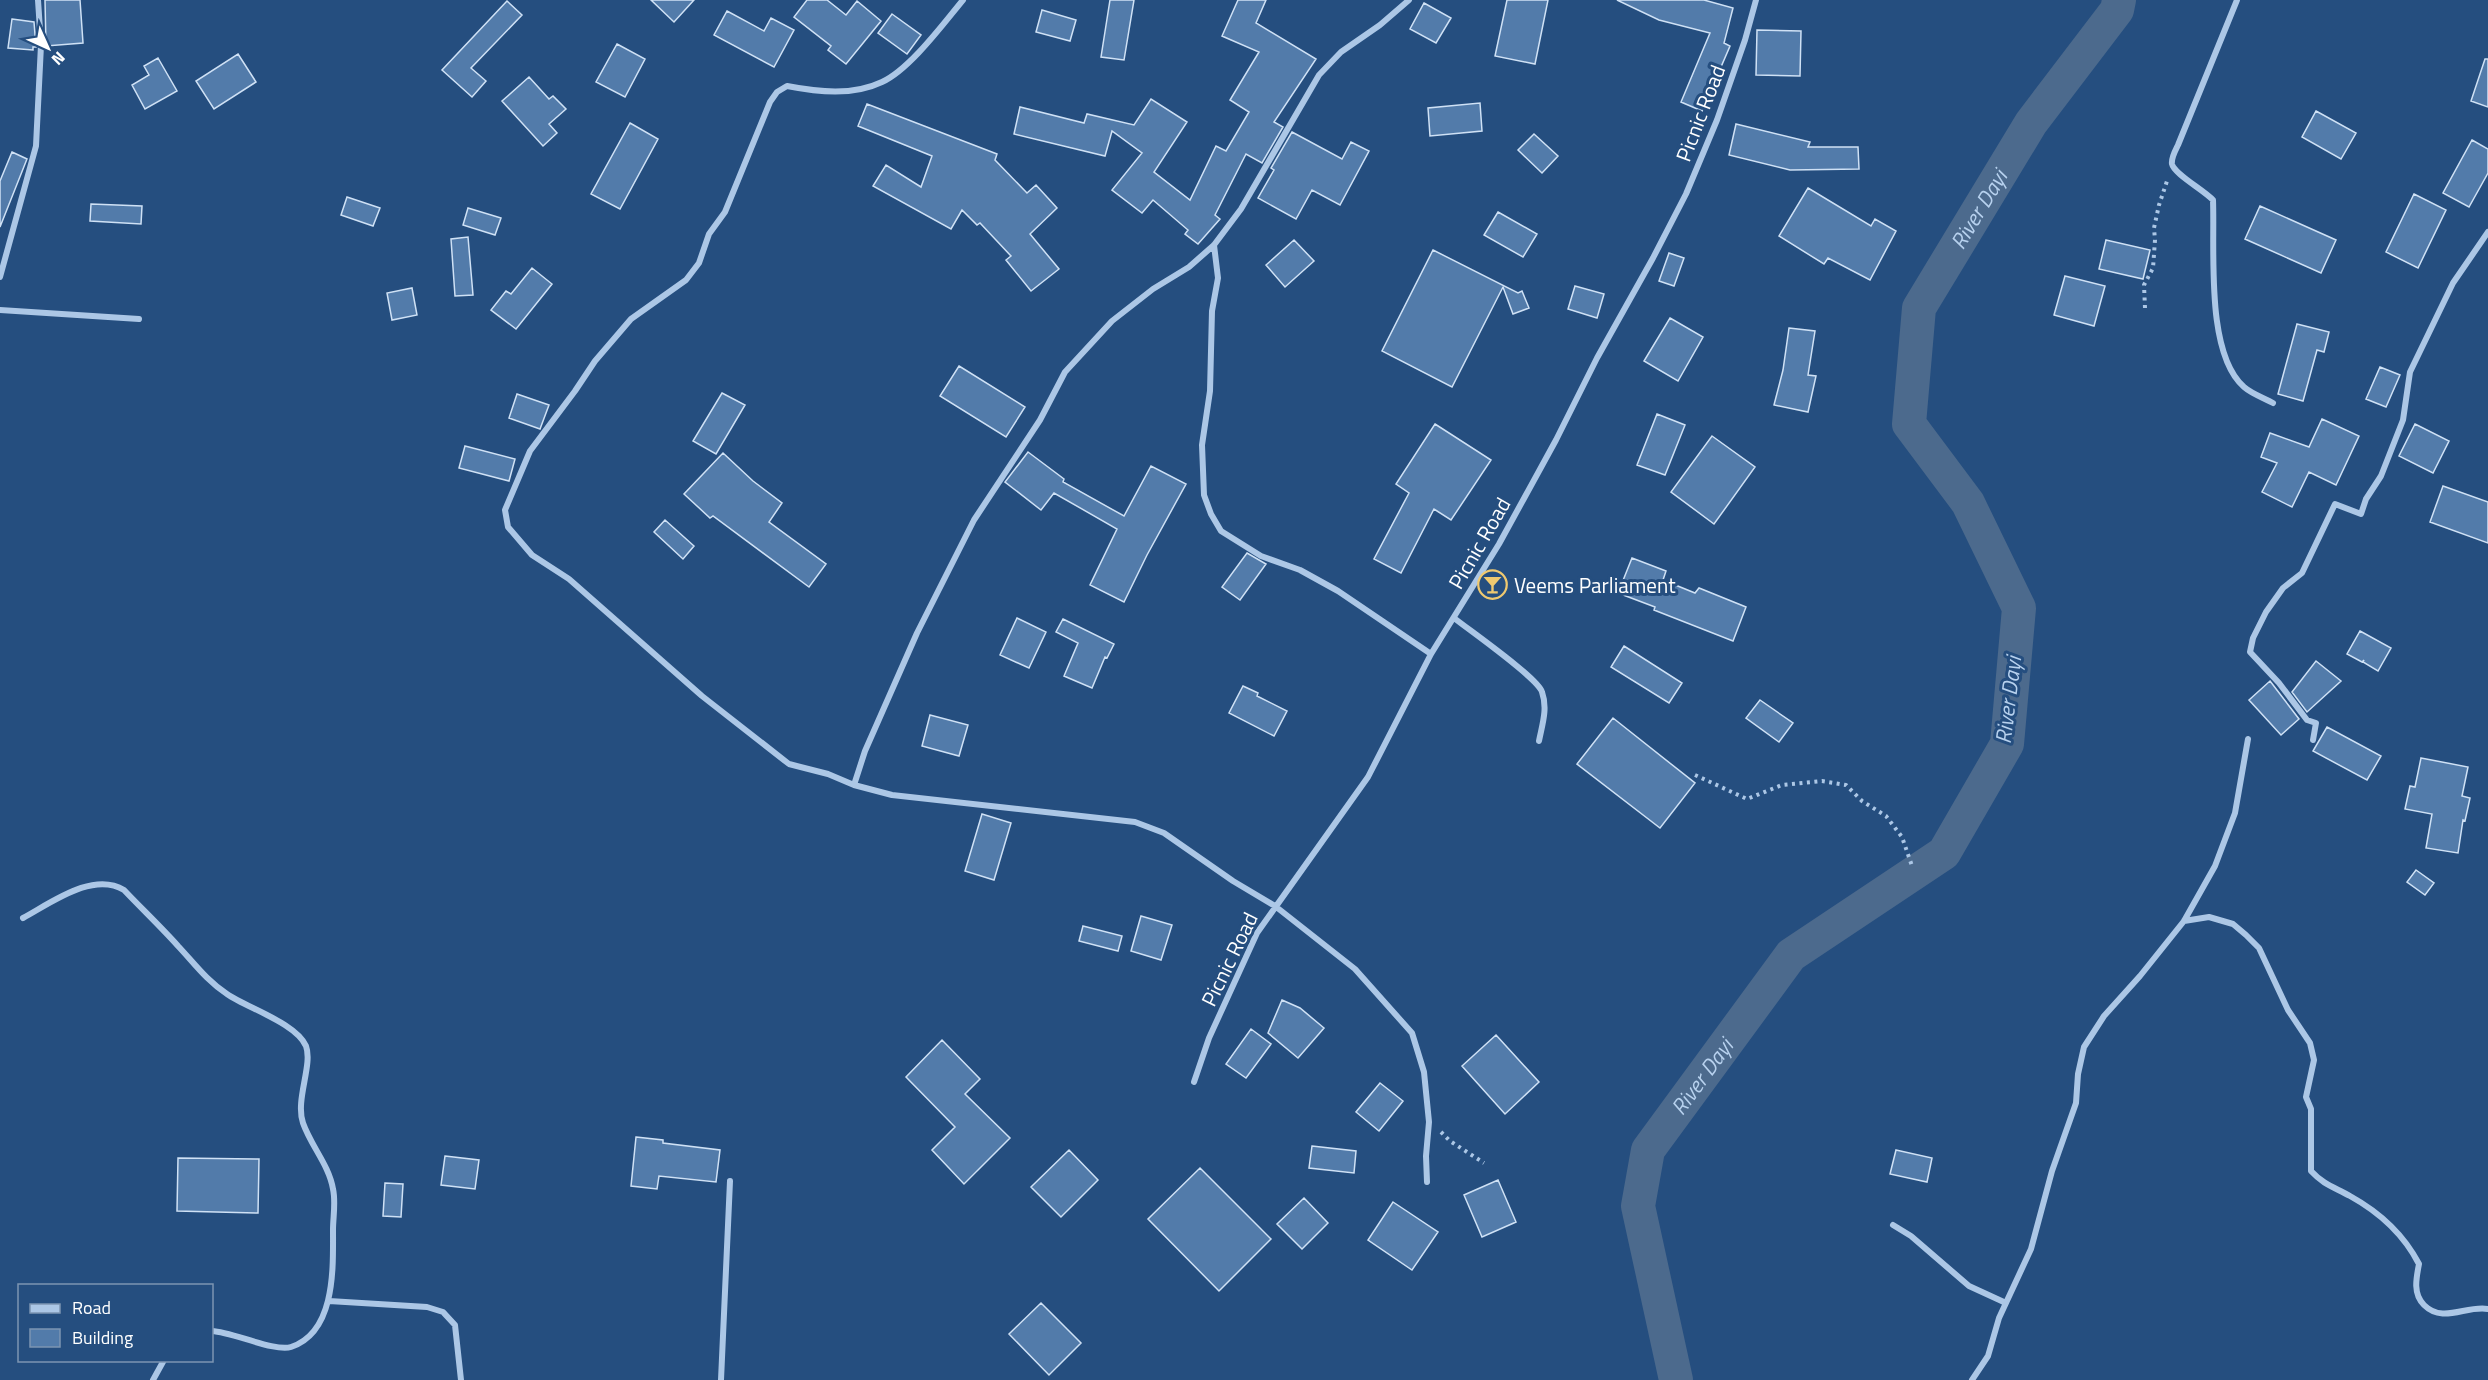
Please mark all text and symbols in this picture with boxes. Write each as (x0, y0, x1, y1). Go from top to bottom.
north arrow (18, 18, 78, 78)
text: N (46, 46, 71, 71)
street label: Picnic Road (1667, 60, 1733, 166)
water label: River Dayi (1941, 161, 2017, 256)
street label: Picnic Road (1440, 491, 1518, 595)
bar icon: Veems Parliament (1477, 569, 1509, 601)
place label: Veems Parliament (1514, 569, 1676, 601)
water label: River Dayi (1986, 652, 2031, 745)
street label: Picnic Road (1192, 906, 1266, 1012)
water label: River Dayi (1662, 1029, 1743, 1122)
legend (18, 1284, 213, 1362)
text: Road (72, 1294, 111, 1321)
text: Building (72, 1324, 133, 1351)

